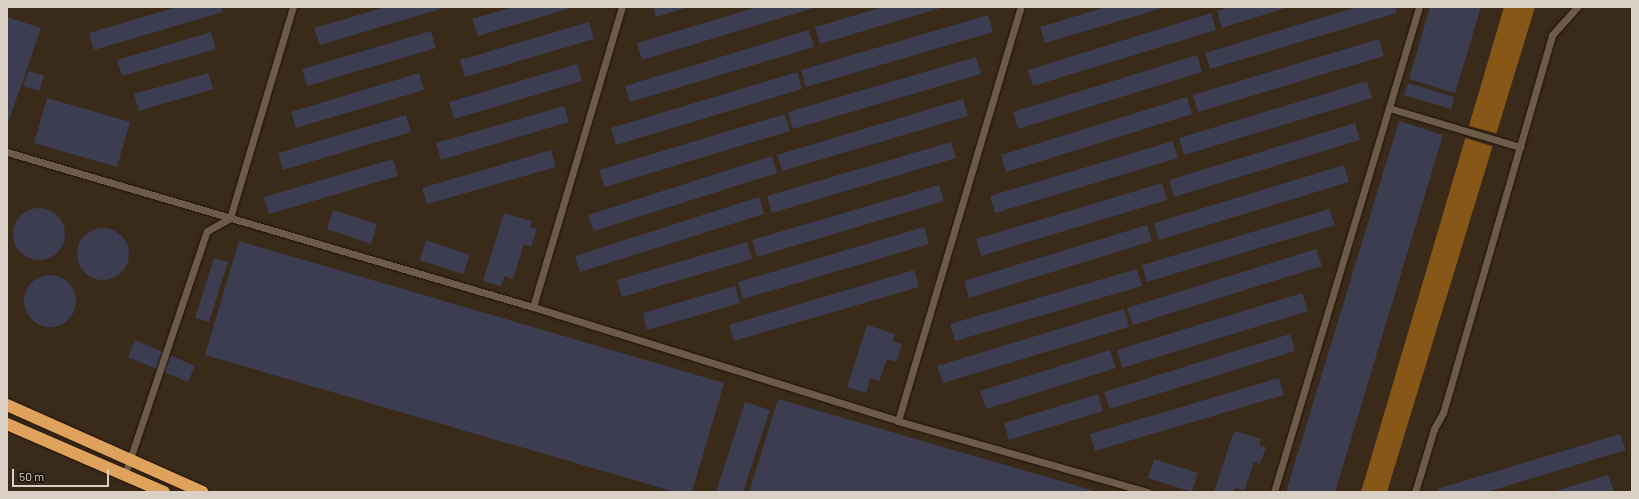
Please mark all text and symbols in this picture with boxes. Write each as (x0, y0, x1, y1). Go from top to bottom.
scale bar (14, 461, 111, 487)
text: 50 m (19, 469, 44, 483)

